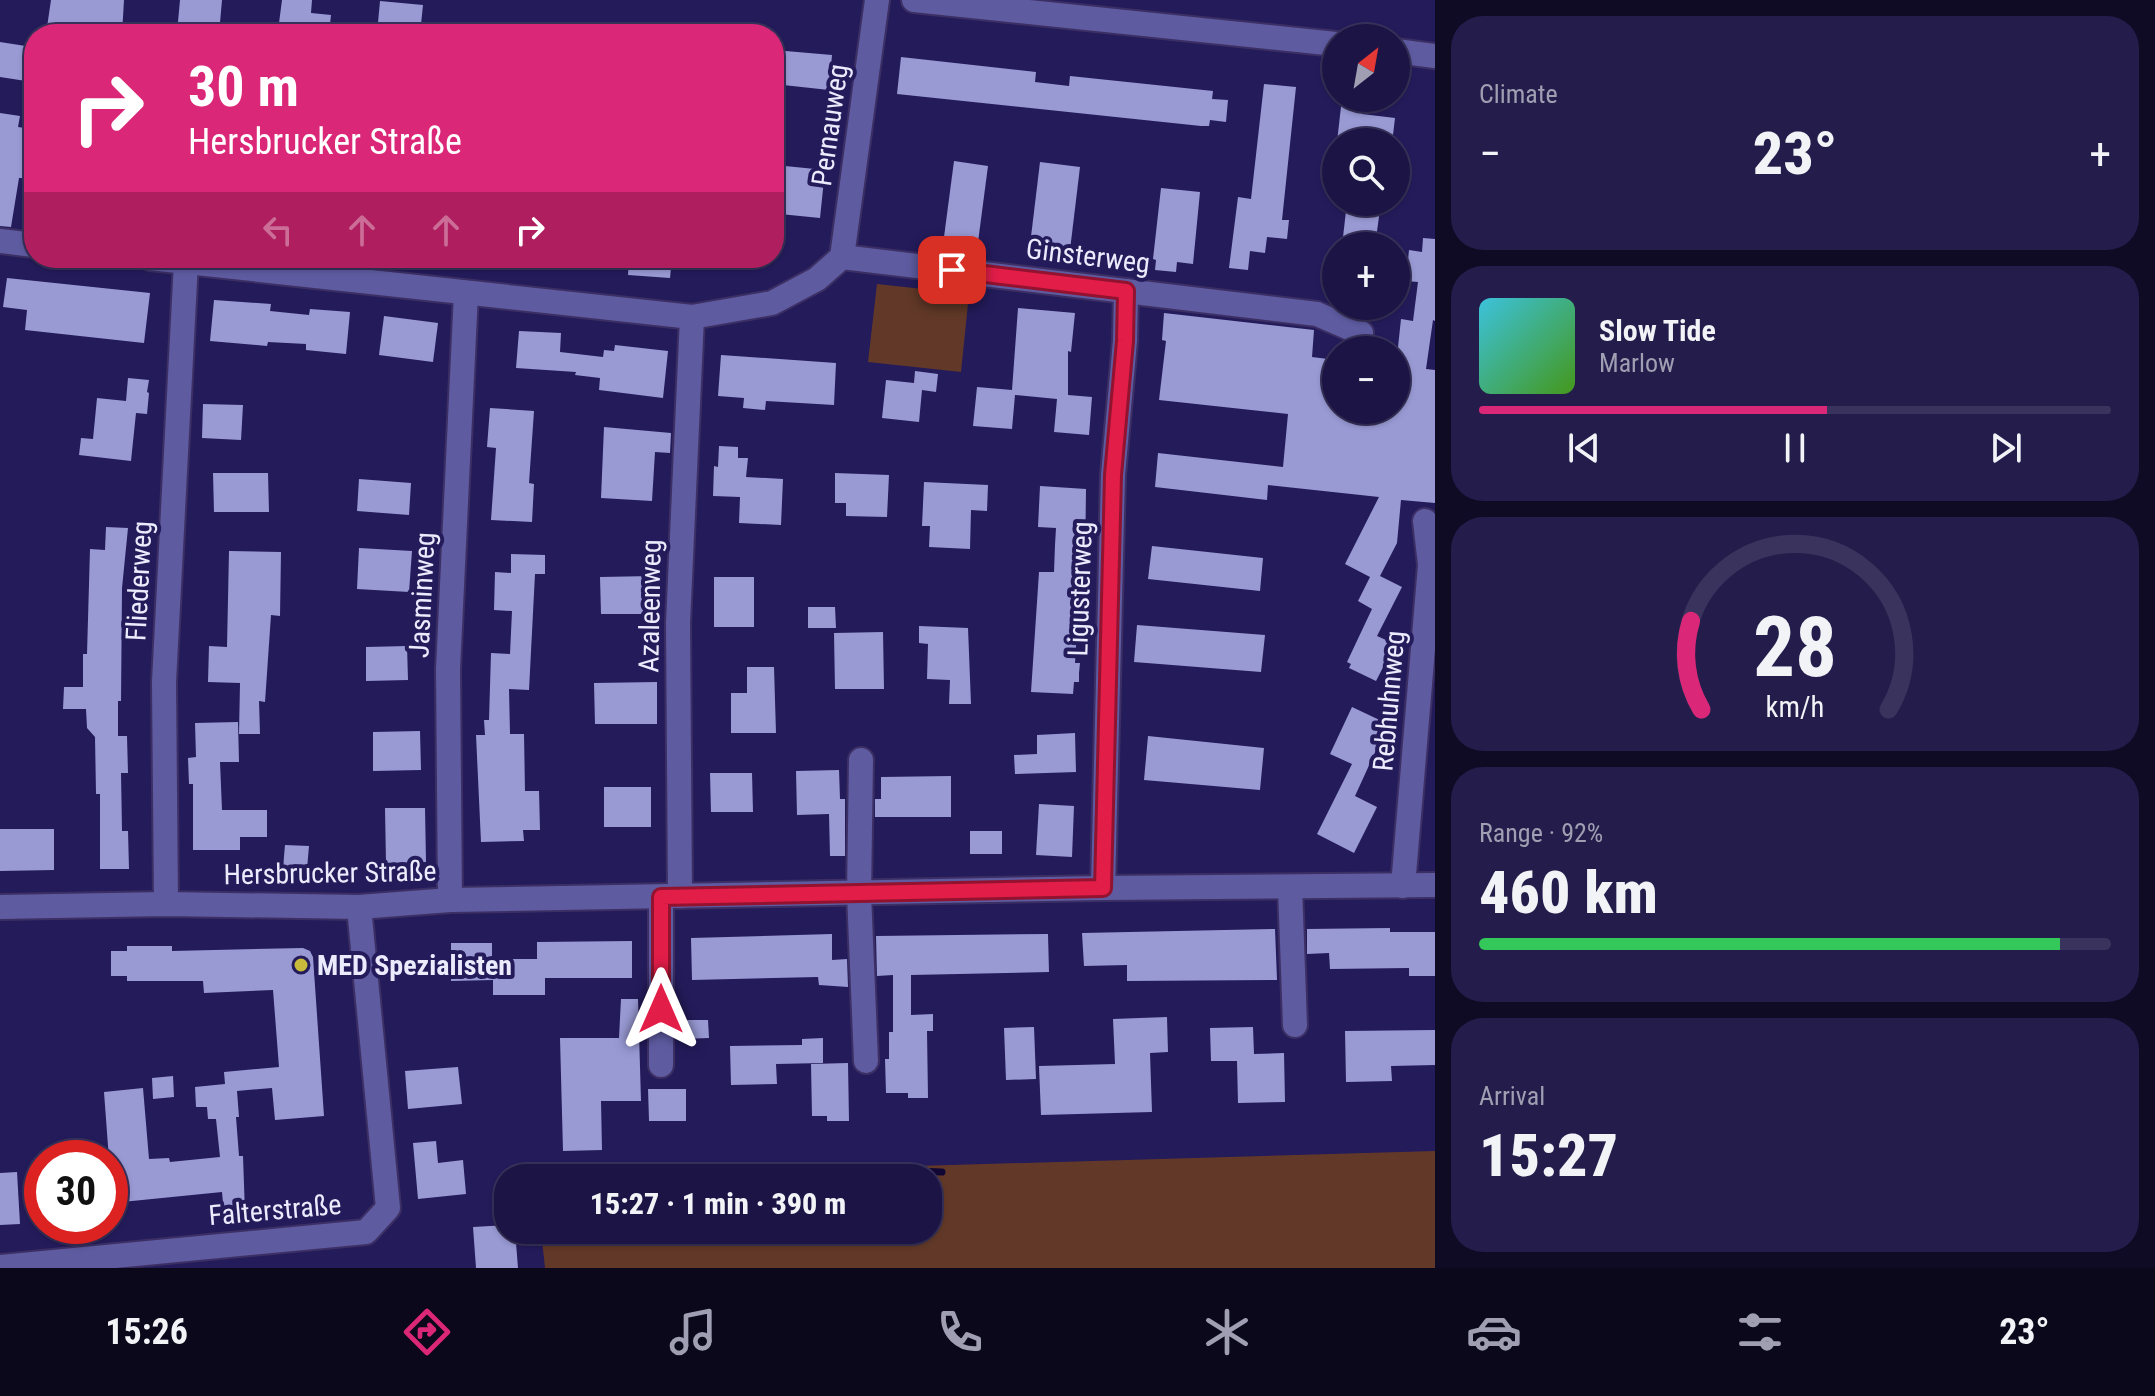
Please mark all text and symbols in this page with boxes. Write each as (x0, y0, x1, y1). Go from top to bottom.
north arrow (1322, 24, 1410, 112)
map controls (1322, 24, 1410, 424)
text: 30 m (188, 54, 299, 120)
icon: right (56, 56, 160, 160)
street label: Pernauweg (805, 62, 855, 188)
text: Climate (1479, 79, 1558, 109)
text: 23° (1753, 118, 1837, 189)
text: Hersbrucker Straße (188, 121, 462, 163)
button: search (1322, 128, 1410, 216)
text: − (1479, 128, 1501, 180)
text: + (2089, 128, 2111, 180)
icon: left (256, 208, 300, 252)
icon: ahead (340, 208, 384, 252)
icon: ahead (424, 208, 468, 252)
icon: right (508, 208, 552, 252)
street label: Ginsterweg (1024, 232, 1152, 280)
button: + (1322, 232, 1410, 320)
pin (918, 236, 986, 304)
icon: arrive (930, 248, 974, 292)
text: Slow Tide (1599, 313, 1716, 348)
button: − (1322, 336, 1410, 424)
text: Marlow (1599, 348, 1675, 378)
icon: previous (1562, 426, 1606, 470)
icon: pause (1773, 426, 1817, 470)
icon: next (1984, 426, 2028, 470)
street label: Fliederweg (119, 520, 159, 642)
street label: Ligusterweg (1061, 521, 1099, 657)
street label: Jasminweg (402, 531, 442, 659)
street label: Azaleenweg (632, 539, 668, 673)
text: 28 (1753, 599, 1837, 696)
street label: Rebhuhnweg (1366, 629, 1412, 773)
text: km/h (1766, 690, 1824, 724)
text: Range · 92% (1479, 818, 1603, 848)
street label: Hersbrucker Straße (223, 855, 437, 891)
text: 460 km (1479, 857, 1658, 928)
place label: MED Spezialisten (317, 949, 512, 982)
marker: MED Spezialisten (292, 956, 310, 974)
position arrow (619, 967, 703, 1051)
text: Arrival (1479, 1081, 1545, 1111)
text: 15:27 (1479, 1120, 1618, 1191)
speed limit sign: 30 (24, 1140, 128, 1244)
text: 15:27 · 1 min · 390 m (590, 1186, 846, 1221)
street label: Falterstraße (207, 1188, 343, 1232)
icon: directions (399, 1304, 455, 1360)
icon: music (665, 1304, 721, 1360)
icon: phone (932, 1304, 988, 1360)
icon: climate (1199, 1304, 1255, 1360)
icon: car (1466, 1304, 1522, 1360)
icon: filters (1732, 1304, 1788, 1360)
text: 15:26 (105, 1311, 188, 1353)
text: 23° (1999, 1311, 2050, 1353)

